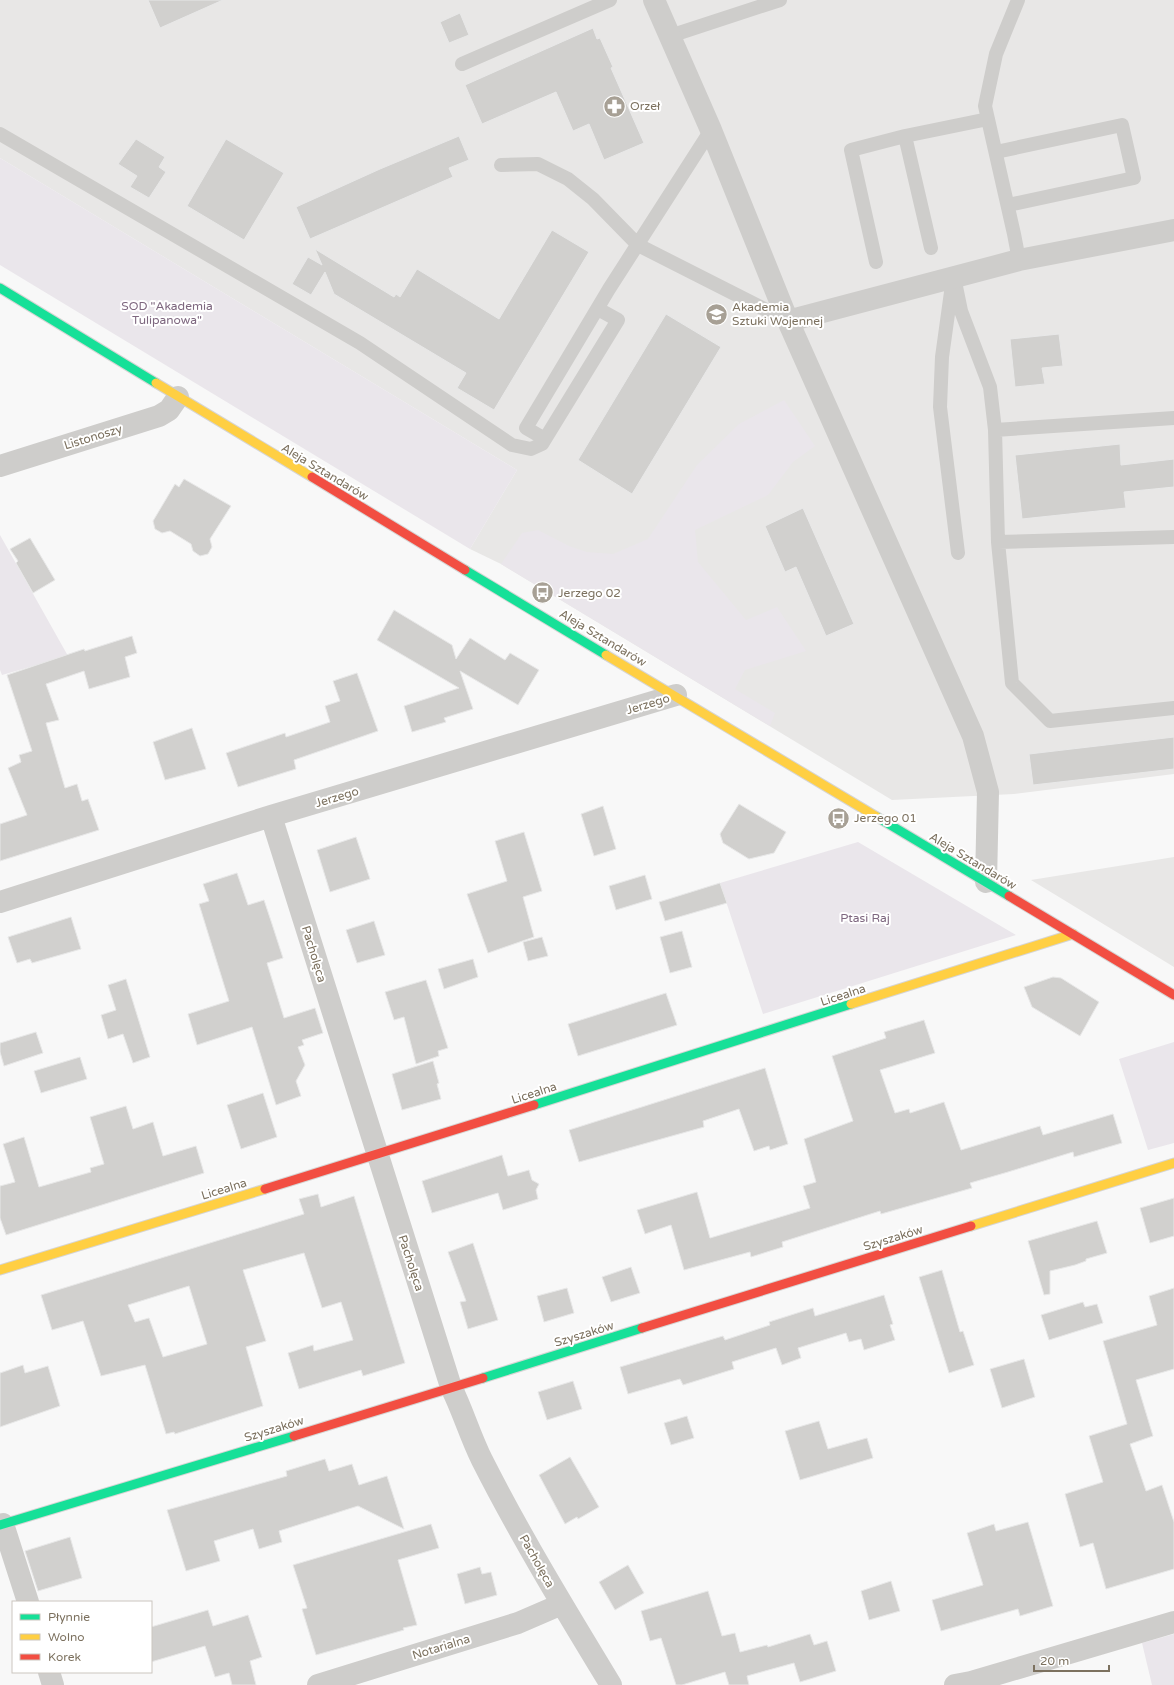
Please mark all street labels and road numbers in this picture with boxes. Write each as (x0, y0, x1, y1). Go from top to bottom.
street label: Listonoszy (62, 421, 124, 452)
street label: Aleja Sztandarów (279, 440, 371, 504)
street label: Aleja Sztandarów (557, 606, 649, 670)
street label: Jerzego (625, 691, 671, 717)
street label: Jerzego (314, 784, 360, 810)
street label: Aleja Sztandarów (927, 829, 1019, 893)
street label: Pacholęca (299, 924, 329, 984)
street label: Licealna (819, 981, 867, 1009)
street label: Licealna (510, 1079, 558, 1107)
street label: Licealna (200, 1175, 248, 1203)
street label: Szyszaków (862, 1222, 925, 1254)
street label: Pacholęca (395, 1233, 427, 1293)
street label: Szyszaków (553, 1318, 616, 1350)
street label: Szyszaków (243, 1413, 306, 1445)
street label: Pacholęca (517, 1532, 557, 1590)
street label: Notarialna (411, 1632, 471, 1662)

